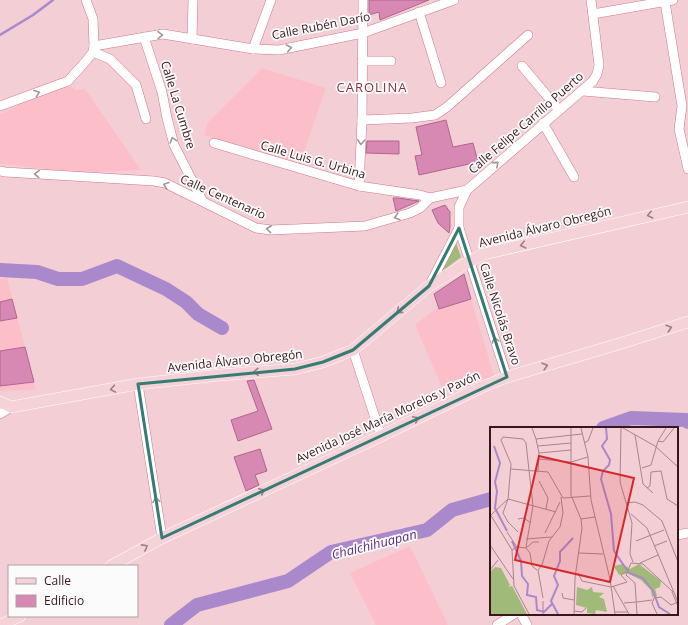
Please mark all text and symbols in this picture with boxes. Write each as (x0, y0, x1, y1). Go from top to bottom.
street label: Calle Rubén Darío (270, 8, 372, 43)
one-way arrow (157, 31, 163, 40)
one-way arrow (286, 44, 292, 52)
street label: Calle La Cumbre (157, 59, 200, 151)
street label: Calle Felipe Carrillo Puerto (464, 68, 587, 177)
district label: CAROLINA (337, 78, 407, 96)
one-way arrow (33, 89, 40, 97)
street label: Calle Luis G. Urbina (259, 136, 368, 183)
one-way arrow (169, 137, 178, 144)
one-way arrow (356, 139, 365, 145)
one-way arrow (491, 162, 499, 169)
one-way arrow (34, 170, 40, 179)
street label: Calle Centenario (178, 170, 269, 223)
one-way arrow (163, 181, 170, 189)
street label: Avenida Álvaro Obregón (477, 202, 613, 251)
one-way arrow (647, 211, 653, 219)
one-way arrow (394, 212, 401, 221)
one-way arrow (266, 225, 272, 234)
one-way arrow (520, 240, 527, 248)
street label: Calle Nicolás Bravo (476, 261, 525, 367)
one-way arrow (397, 306, 404, 313)
one-way arrow (666, 324, 673, 333)
one-way arrow (492, 337, 500, 344)
street label: Avenida Álvaro Obregón (167, 345, 303, 376)
one-way arrow (541, 362, 548, 371)
street label: Avenida José María Morelos y Pavón (293, 366, 483, 467)
one-way arrow (253, 368, 259, 377)
one-way arrow (110, 384, 116, 393)
one-way arrow (412, 416, 420, 424)
inset map (490, 427, 678, 615)
one-way arrow (258, 488, 266, 496)
one-way arrow (152, 497, 161, 503)
water label: Chalchihuapan (330, 525, 418, 563)
one-way arrow (141, 545, 148, 552)
legend (8, 565, 138, 617)
text: Calle (44, 572, 71, 589)
text: Edificio (44, 592, 84, 609)

